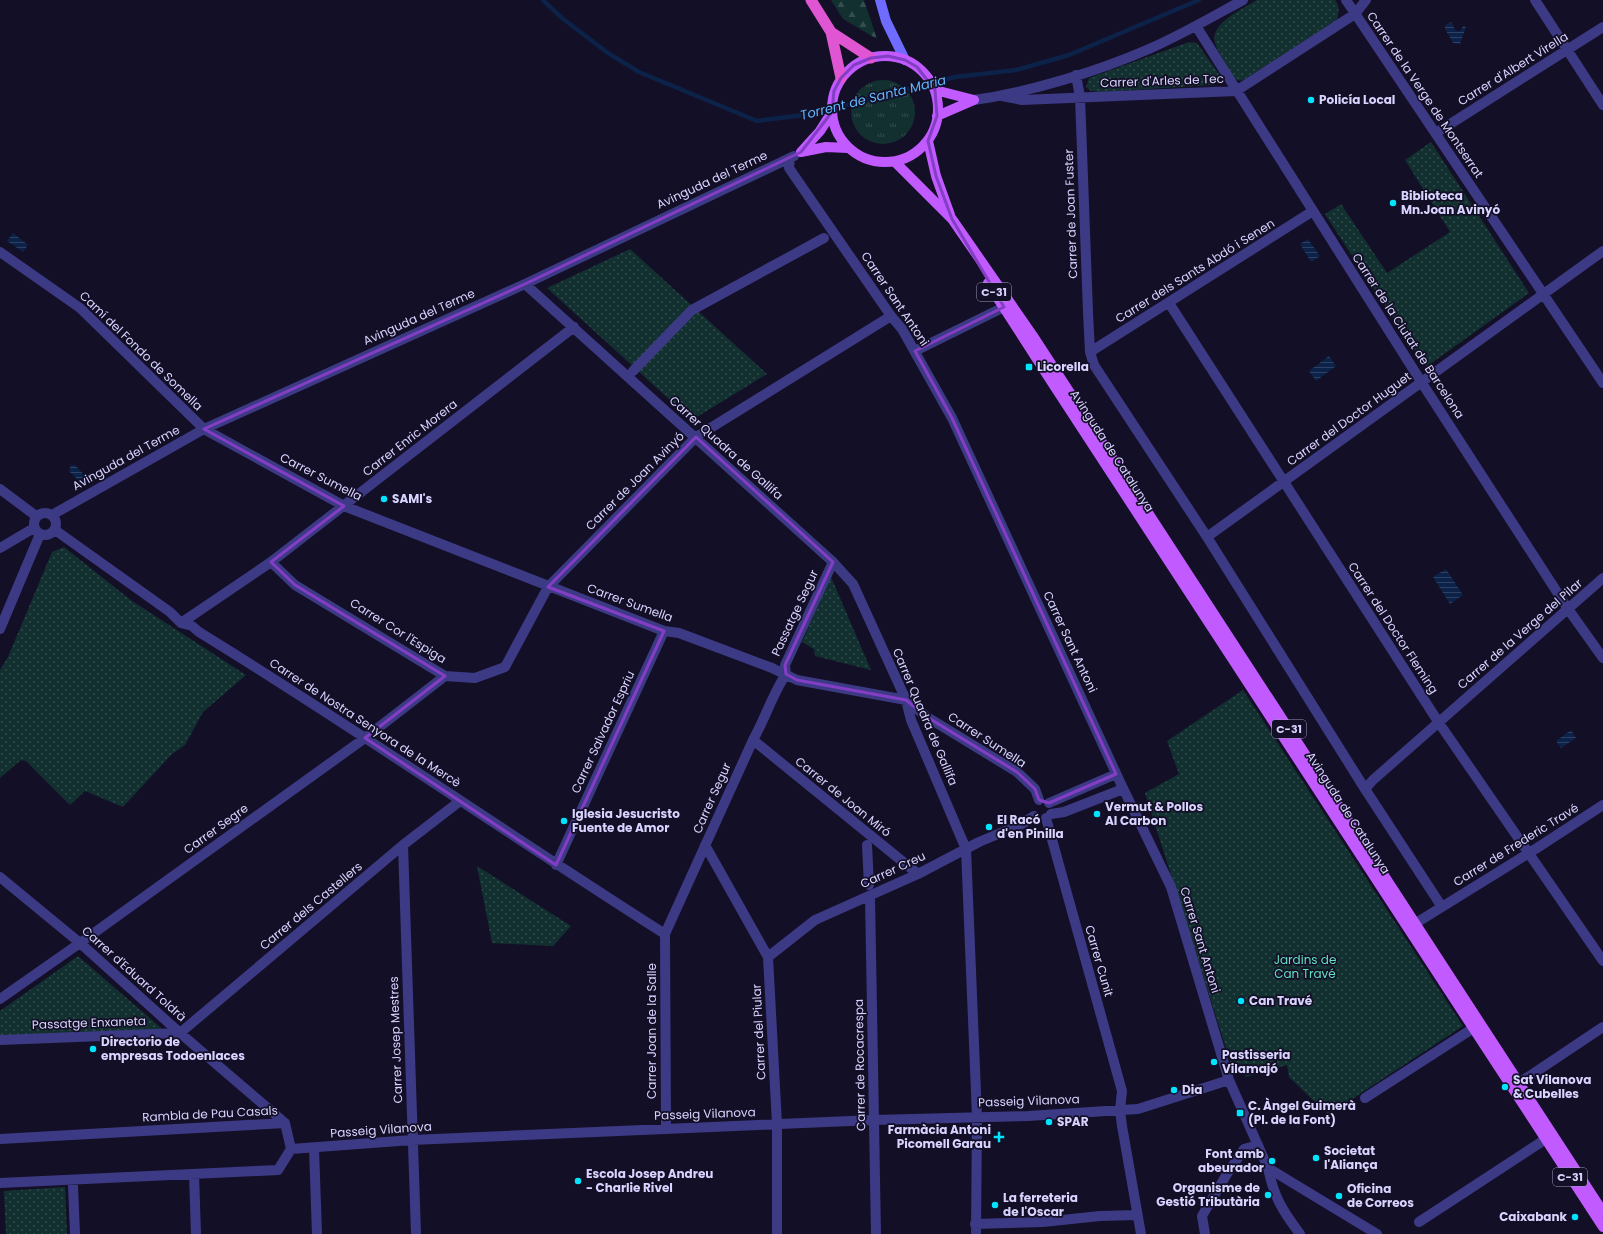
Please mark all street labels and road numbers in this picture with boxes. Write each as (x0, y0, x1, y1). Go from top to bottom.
street label: Carrer de la Verge de Montserrat (1363, 8, 1488, 181)
street label: Carrer d'Albert Virella (1454, 28, 1571, 109)
street label: Carrer d'Arles de Tec (1100, 70, 1224, 91)
street label: Avinguda del Terme (654, 146, 770, 213)
street label: Carrer de Joan Fuster (1060, 148, 1081, 279)
street label: Carrer dels Sants Abdó i Senen (1112, 214, 1278, 327)
street label: Carrer Sant Antoni (858, 248, 933, 349)
street label: Carrer de la Ciutat de Barcelona (1348, 250, 1468, 422)
road number: C-31 (977, 283, 1011, 301)
street label: Avinguda del Terme (360, 284, 477, 349)
street label: Camí del Fondo de Somella (76, 287, 207, 414)
street label: Carrer del Doctor Huguet (1283, 368, 1414, 470)
street label: Avinguda de Catalunya (1066, 386, 1158, 515)
street label: Carrer Quadra de Gallifa (666, 392, 787, 503)
street label: Carrer Enric Morera (359, 395, 461, 480)
street label: Avinguda del Terme (69, 421, 183, 494)
street label: Carrer de Joan Avinyó (582, 427, 688, 534)
street label: Carrer Sumella (277, 449, 365, 505)
street label: Carrer del Doctor Fleming (1344, 559, 1442, 697)
street label: Passatge Segur (767, 566, 822, 659)
street label: Carrer de la Verge del Pilar (1454, 574, 1586, 693)
street label: Carrer Sumella (585, 579, 675, 626)
street label: Carrer Sant Antoni (1039, 588, 1101, 695)
street label: Carrer Cor l'Espiga (347, 594, 450, 667)
street label: Carrer Quadra de Gallifa (889, 645, 962, 788)
street label: Carrer de Nostra Senyora de la Mercè (266, 654, 464, 791)
street label: Carrer Salvador Espriu (567, 668, 638, 796)
street label: Carrer Sumella (945, 708, 1030, 771)
road number: C-31 (1272, 720, 1306, 738)
street label: Avinguda de Catalunya (1302, 748, 1394, 877)
street label: Carrer de Joan Miró (792, 753, 895, 841)
street label: Carrer Segur (688, 759, 735, 836)
street label: Carrer Segre (180, 799, 251, 858)
street label: Carrer de Frederic Travé (1450, 799, 1582, 890)
street label: Carrer Creu (857, 847, 928, 892)
street label: Carrer dels Castellers (256, 858, 366, 954)
street label: Carrer Sant Antoni (1176, 885, 1225, 995)
street label: Carrer d'Eduard Toldrà (78, 922, 190, 1025)
street label: Carrer Cunit (1081, 923, 1118, 998)
street label: Carrer Joan de la Salle (643, 963, 660, 1099)
street label: Carrer Josep Mestres (385, 976, 406, 1104)
street label: Carrer del Piular (747, 983, 770, 1081)
street label: Carrer de Rocacrespa (850, 999, 869, 1131)
street label: Passatge Enxaneta (32, 1012, 146, 1033)
street label: Passeig Vilanova (978, 1090, 1080, 1111)
street label: Rambla de Pau Casals (142, 1101, 278, 1126)
street label: Passeig Vilanova (654, 1103, 756, 1124)
street label: Passeig Vilanova (330, 1117, 432, 1142)
road number: C-31 (1553, 1168, 1587, 1186)

